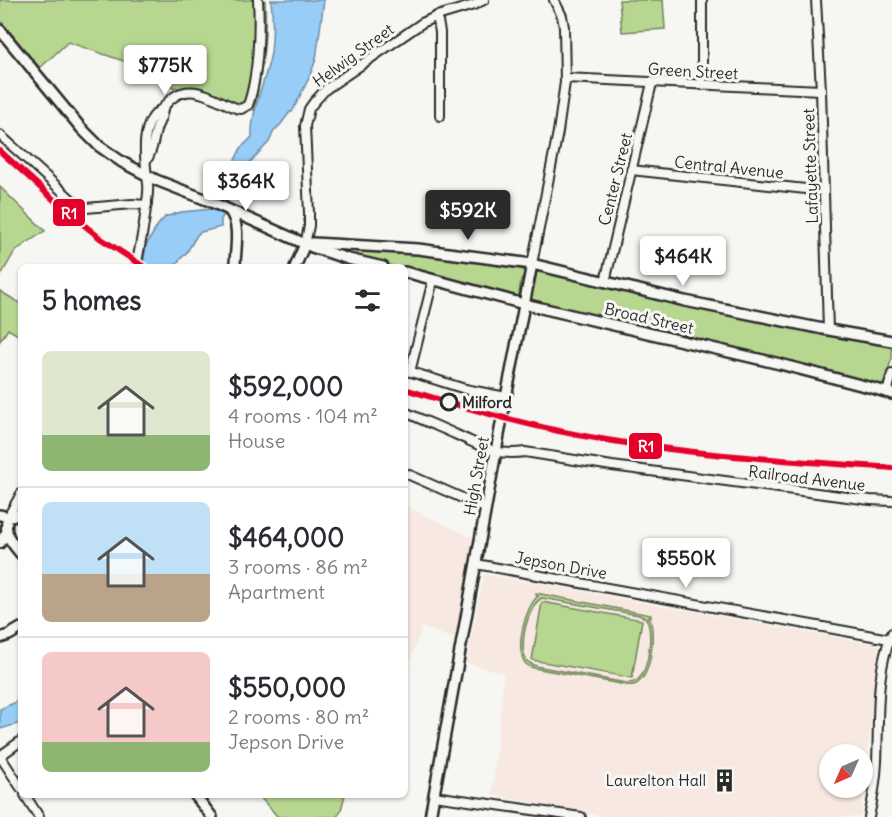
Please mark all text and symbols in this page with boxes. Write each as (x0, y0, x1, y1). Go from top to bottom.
street label: Helwig Street (309, 19, 398, 91)
pin: $775K (123, 45, 207, 96)
text: $775K (138, 52, 192, 77)
street label: Green Street (647, 59, 739, 83)
street label: Lafayette Street (798, 107, 822, 224)
street label: Center Street (594, 130, 636, 227)
street label: Central Avenue (673, 151, 785, 183)
pin: $364K (204, 161, 288, 212)
text: $364K (217, 168, 275, 193)
pin: $592K (426, 190, 510, 241)
text: $592K (439, 197, 497, 222)
line badge: R1 (52, 198, 86, 227)
text: R1 (61, 203, 77, 223)
pin: $464K (641, 236, 725, 287)
text: $464K (654, 243, 712, 268)
text: 5 homes (42, 284, 141, 317)
icon: filters (351, 284, 384, 317)
street label: Broad Street (602, 298, 696, 338)
text: $592,000 (228, 370, 343, 403)
icon: home (90, 375, 162, 447)
place label: Milford (462, 392, 512, 412)
marker: Milford (440, 393, 458, 411)
text: 4 rooms · 104 m² (228, 403, 378, 428)
text: House (228, 428, 285, 453)
line badge: R1 (628, 432, 663, 460)
street label: High Street (459, 434, 493, 517)
text: R1 (638, 436, 654, 456)
street label: Railroad Avenue (747, 461, 867, 495)
text: $464,000 (228, 521, 344, 554)
icon: home (90, 526, 162, 598)
pin: $550K (644, 538, 728, 589)
text: $550K (656, 545, 716, 570)
street label: Jepson Drive (513, 547, 609, 583)
text: 3 rooms · 86 m² (228, 554, 368, 579)
text: Apartment (228, 579, 325, 604)
text: $550,000 (228, 671, 346, 704)
icon: home (90, 676, 162, 748)
text: 2 rooms · 80 m² (228, 704, 369, 729)
text: Jepson Drive (228, 729, 344, 754)
north arrow (819, 744, 873, 798)
map controls (819, 744, 873, 798)
building icon: Laurelton Hall (711, 767, 737, 793)
place label: Laurelton Hall (606, 770, 706, 790)

